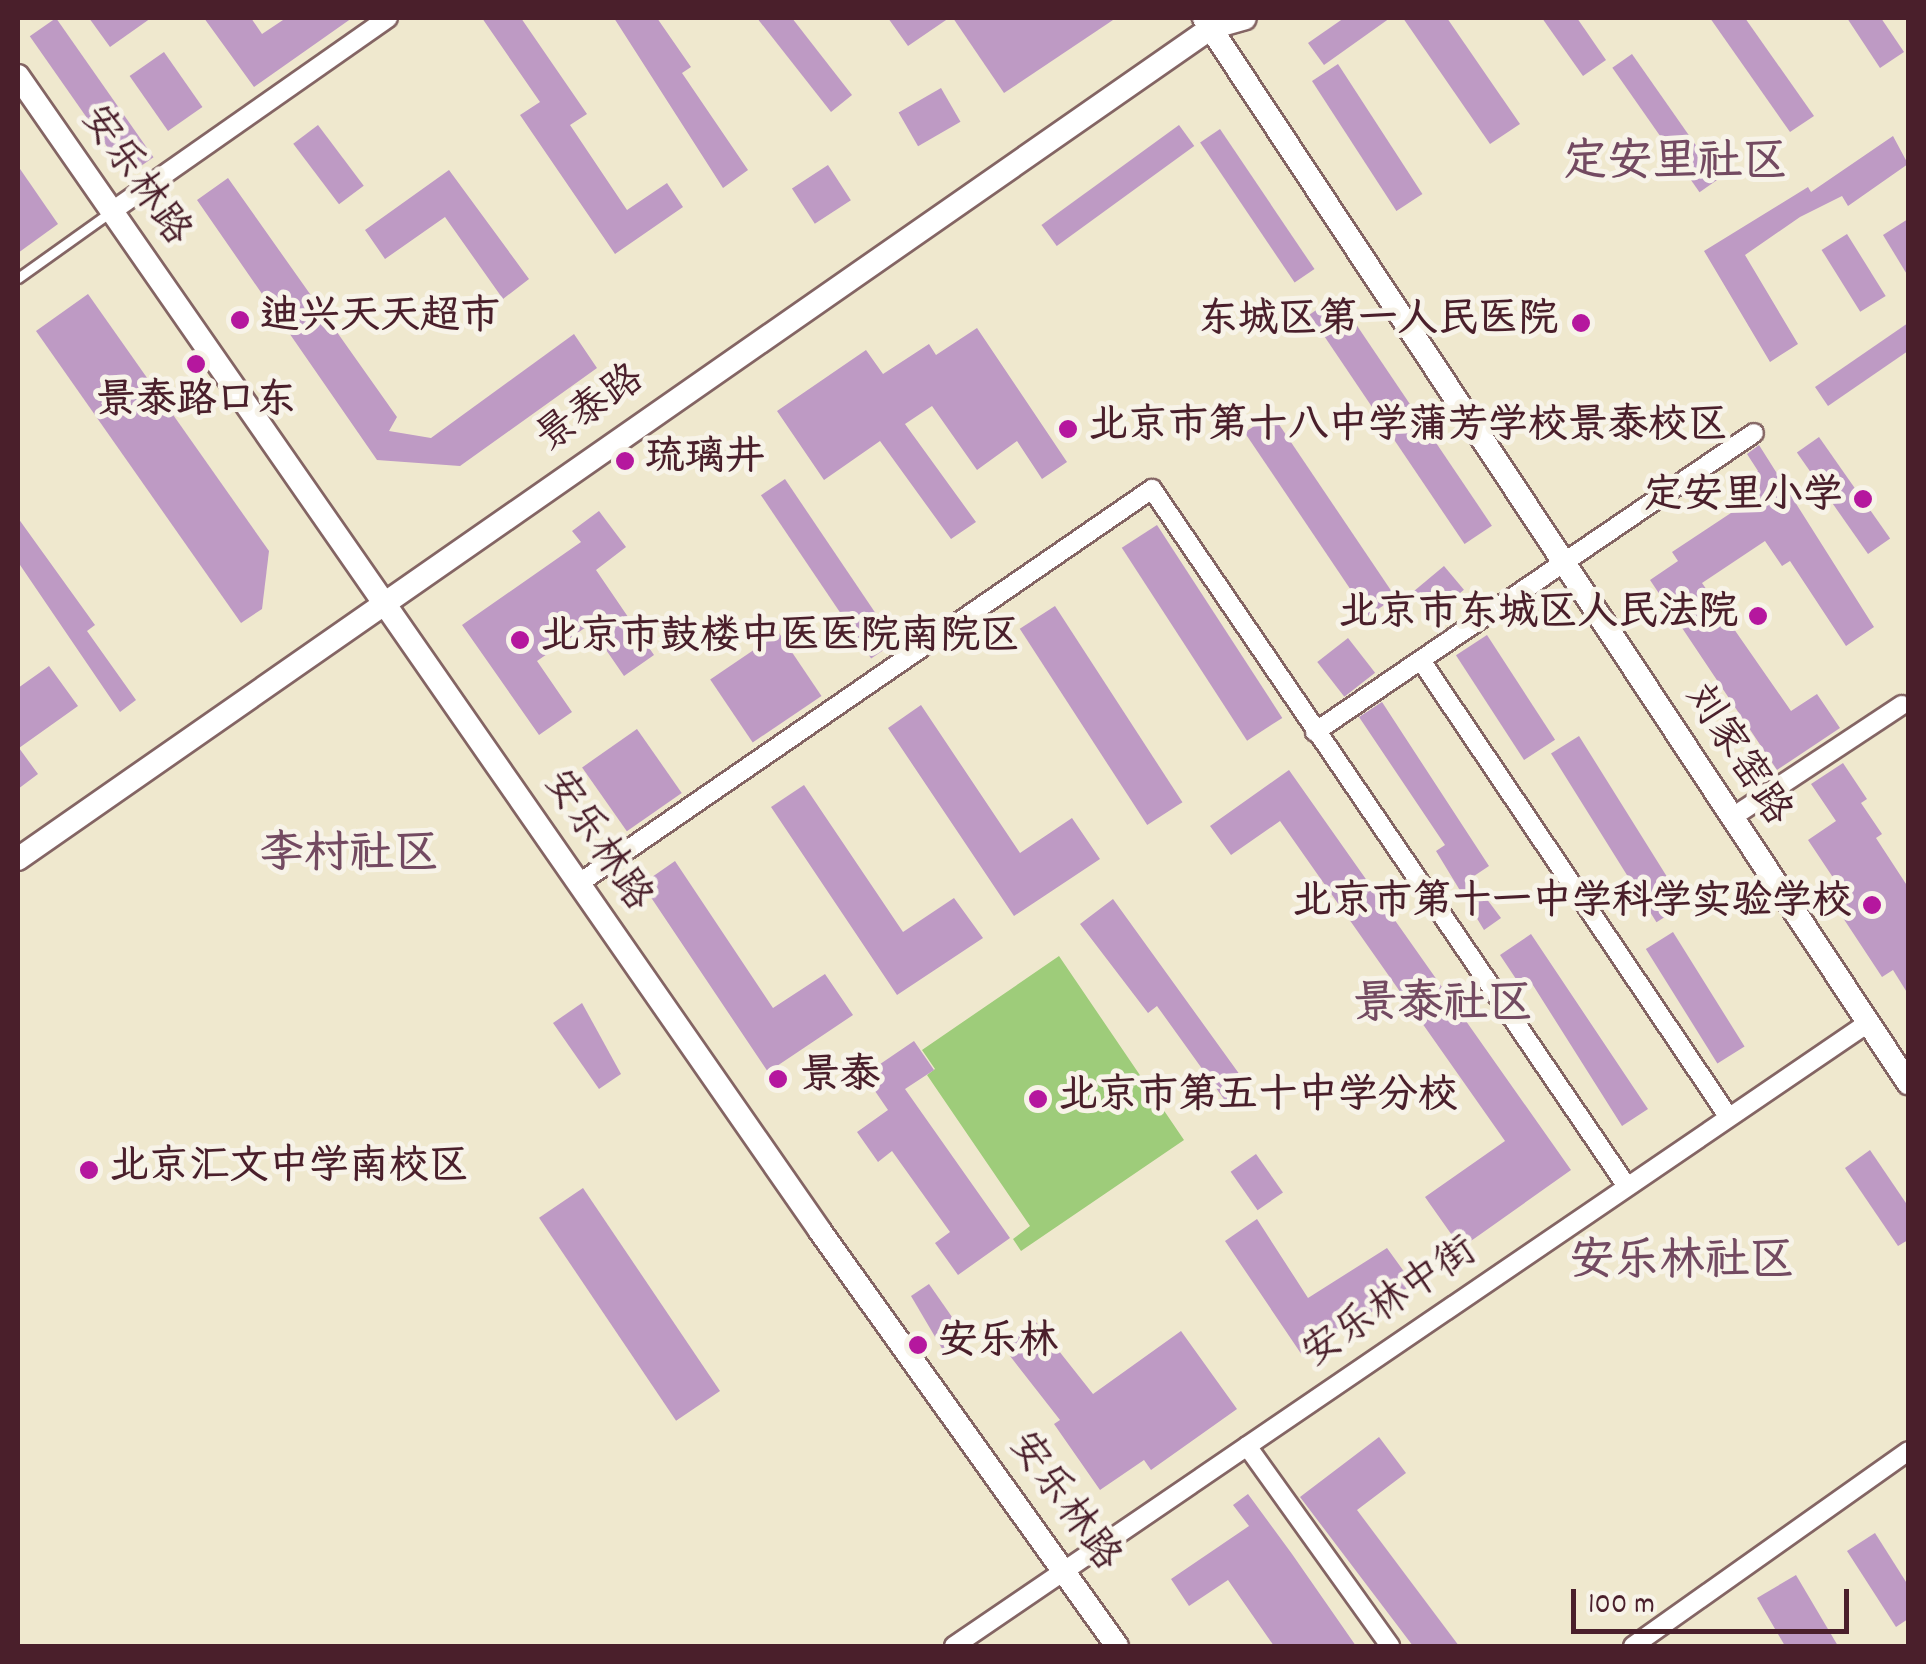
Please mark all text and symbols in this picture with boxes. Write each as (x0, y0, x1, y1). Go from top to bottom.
street label: 安乐林路 (67, 98, 199, 256)
district label: 定安里社区 (1563, 139, 1787, 193)
place label: 迪兴天天超市 (260, 296, 500, 344)
place label: 东城区第一人民医院 (1198, 299, 1558, 347)
marker: 迪兴天天超市 (229, 309, 251, 331)
marker: 东城区第一人民医院 (1568, 310, 1594, 336)
marker: 景泰路口东 (185, 353, 207, 375)
street label: 景泰路 (529, 357, 655, 465)
place label: 景泰路口东 (96, 380, 296, 428)
place label: 北京市第十八中学蒲芳学校景泰校区 (1088, 405, 1728, 453)
marker: 北京市第十八中学蒲芳学校景泰校区 (1057, 418, 1079, 440)
place label: 琉璃井 (645, 437, 765, 485)
marker: 琉璃井 (614, 450, 636, 472)
place label: 定安里小学 (1643, 475, 1843, 523)
marker: 定安里小学 (1852, 488, 1874, 510)
place label: 北京市东城区人民法院 (1338, 592, 1738, 640)
marker: 北京市东城区人民法院 (1747, 605, 1769, 627)
place label: 北京市鼓楼中医医院南院区 (540, 616, 1020, 664)
marker: 北京市鼓楼中医医院南院区 (509, 629, 531, 651)
street label: 刘家窑路 (1671, 676, 1799, 836)
street label: 安乐林路 (530, 762, 660, 922)
district label: 李村社区 (259, 831, 439, 885)
place label: 北京市第十一中学科学实验学校 (1292, 881, 1852, 929)
marker: 北京市第十一中学科学实验学校 (1861, 894, 1883, 916)
district label: 景泰社区 (1353, 981, 1533, 1035)
place label: 景泰 (800, 1055, 880, 1103)
marker: 景泰 (765, 1066, 791, 1092)
place label: 北京市第五十中学分校 (1058, 1075, 1458, 1123)
marker: 北京市第五十中学分校 (1027, 1088, 1049, 1110)
place label: 北京汇文中学南校区 (109, 1146, 469, 1194)
marker: 北京汇文中学南校区 (78, 1159, 100, 1181)
street label: 安乐林中街 (1295, 1229, 1487, 1381)
district label: 安乐林社区 (1570, 1238, 1794, 1292)
place label: 安乐林 (938, 1321, 1058, 1369)
marker: 安乐林 (907, 1334, 929, 1356)
street label: 安乐林路 (996, 1424, 1128, 1582)
scale bar (1576, 1569, 1854, 1631)
text: 100 m (1588, 1585, 1655, 1628)

